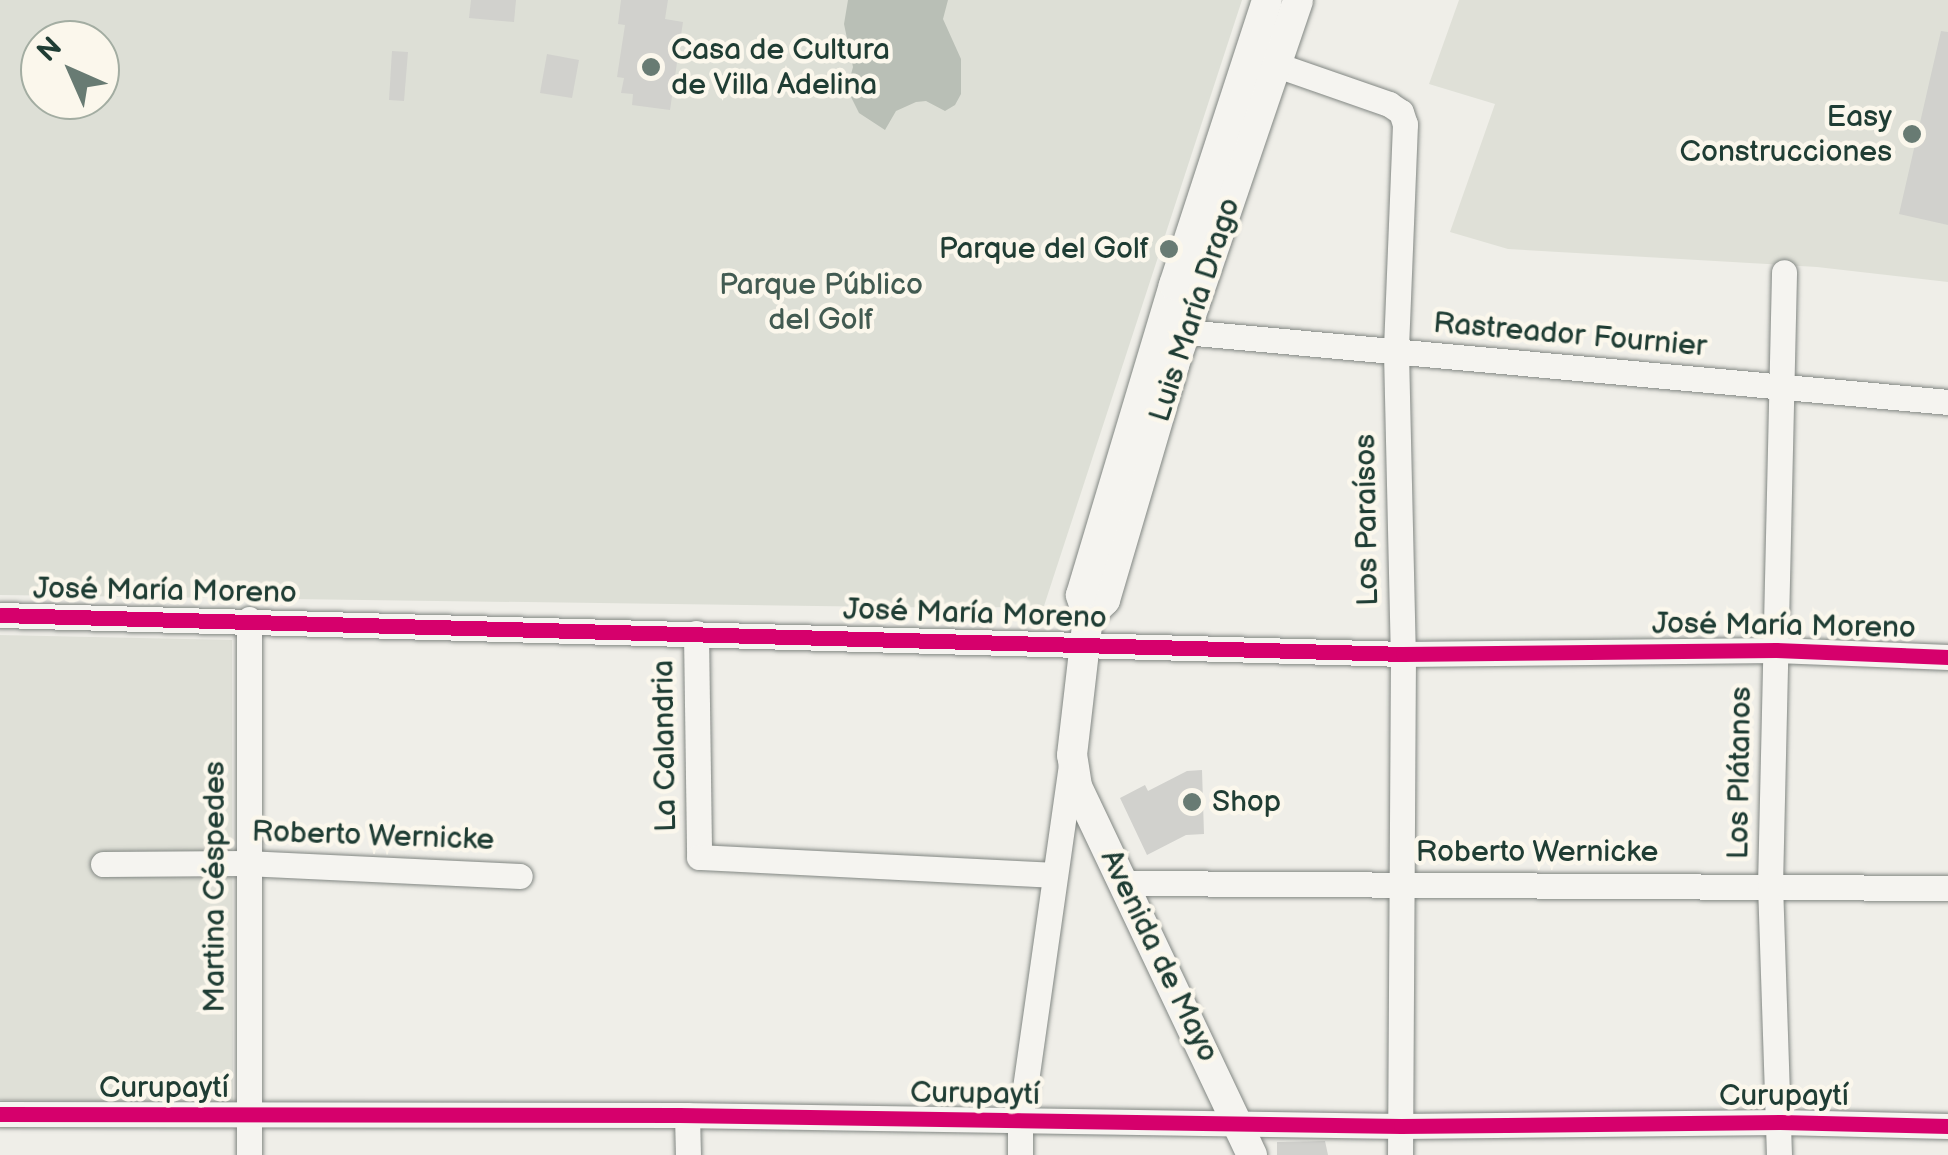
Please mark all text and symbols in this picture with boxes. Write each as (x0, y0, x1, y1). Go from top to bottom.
north arrow (20, 20, 120, 120)
text: N (31, 31, 69, 69)
place label: Casa de Cultura de Villa Adelina (671, 32, 890, 102)
marker: Casa de Cultura de Villa Adelina (640, 56, 662, 78)
place label: Easy Construcciones (1680, 99, 1892, 170)
marker: Easy Construcciones (1901, 123, 1923, 145)
street label: Luis María Drago (1142, 193, 1248, 427)
place label: Parque del Golf (939, 231, 1149, 267)
marker: Parque del Golf (1158, 238, 1180, 260)
park label: Parque Público del Golf (719, 267, 923, 338)
street label: Rastreador Fournier (1432, 305, 1708, 365)
street label: Los Paraísos (1348, 434, 1386, 606)
street label: José María Moreno (33, 571, 297, 611)
street label: José María Moreno (842, 591, 1108, 637)
street label: José María Moreno (1652, 606, 1916, 646)
street label: La Calandria (646, 660, 684, 832)
street label: Los Plátanos (1720, 686, 1760, 860)
street label: Martina Céspedes (197, 761, 233, 1013)
place label: Shop (1212, 784, 1281, 820)
marker: Shop (1181, 791, 1203, 813)
street label: Roberto Wernicke (251, 814, 495, 858)
street label: Roberto Wernicke (1415, 834, 1659, 870)
street label: Avenida de Mayo (1092, 844, 1226, 1068)
street label: Curupaytí (99, 1070, 229, 1106)
street label: Curupaytí (910, 1075, 1040, 1113)
street label: Curupaytí (1719, 1078, 1849, 1114)

